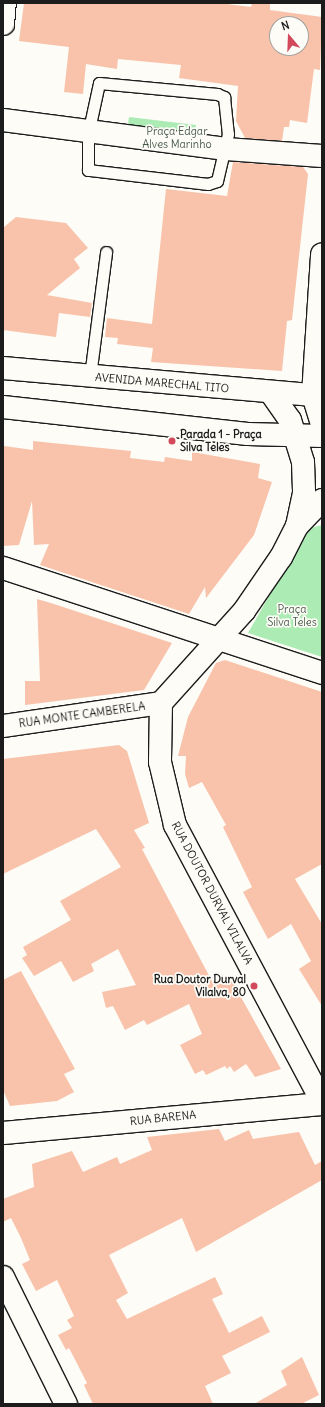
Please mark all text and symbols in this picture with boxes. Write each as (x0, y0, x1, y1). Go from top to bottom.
north arrow (269, 16, 309, 56)
text: N (280, 18, 291, 33)
park label: Praça Edgar Alves Marinho (142, 125, 212, 151)
street label: AVENIDA MARECHAL TITO (94, 371, 230, 395)
place label: Parada 1 - Praça Silva Teles (180, 428, 262, 454)
marker: Parada 1 - Praça Silva Teles (167, 436, 177, 446)
park label: Praça Silva Teles (267, 603, 317, 629)
street label: RUA MONTE CAMBERELA (18, 700, 146, 730)
street label: RUA DOUTOR DURVAL VILALVA (169, 819, 255, 967)
place label: Rua Doutor Durval Vilalva, 80 (154, 973, 246, 999)
marker: Rua Doutor Durval Vilalva, 80 (249, 981, 259, 991)
street label: RUA BARENA (129, 1108, 197, 1128)

